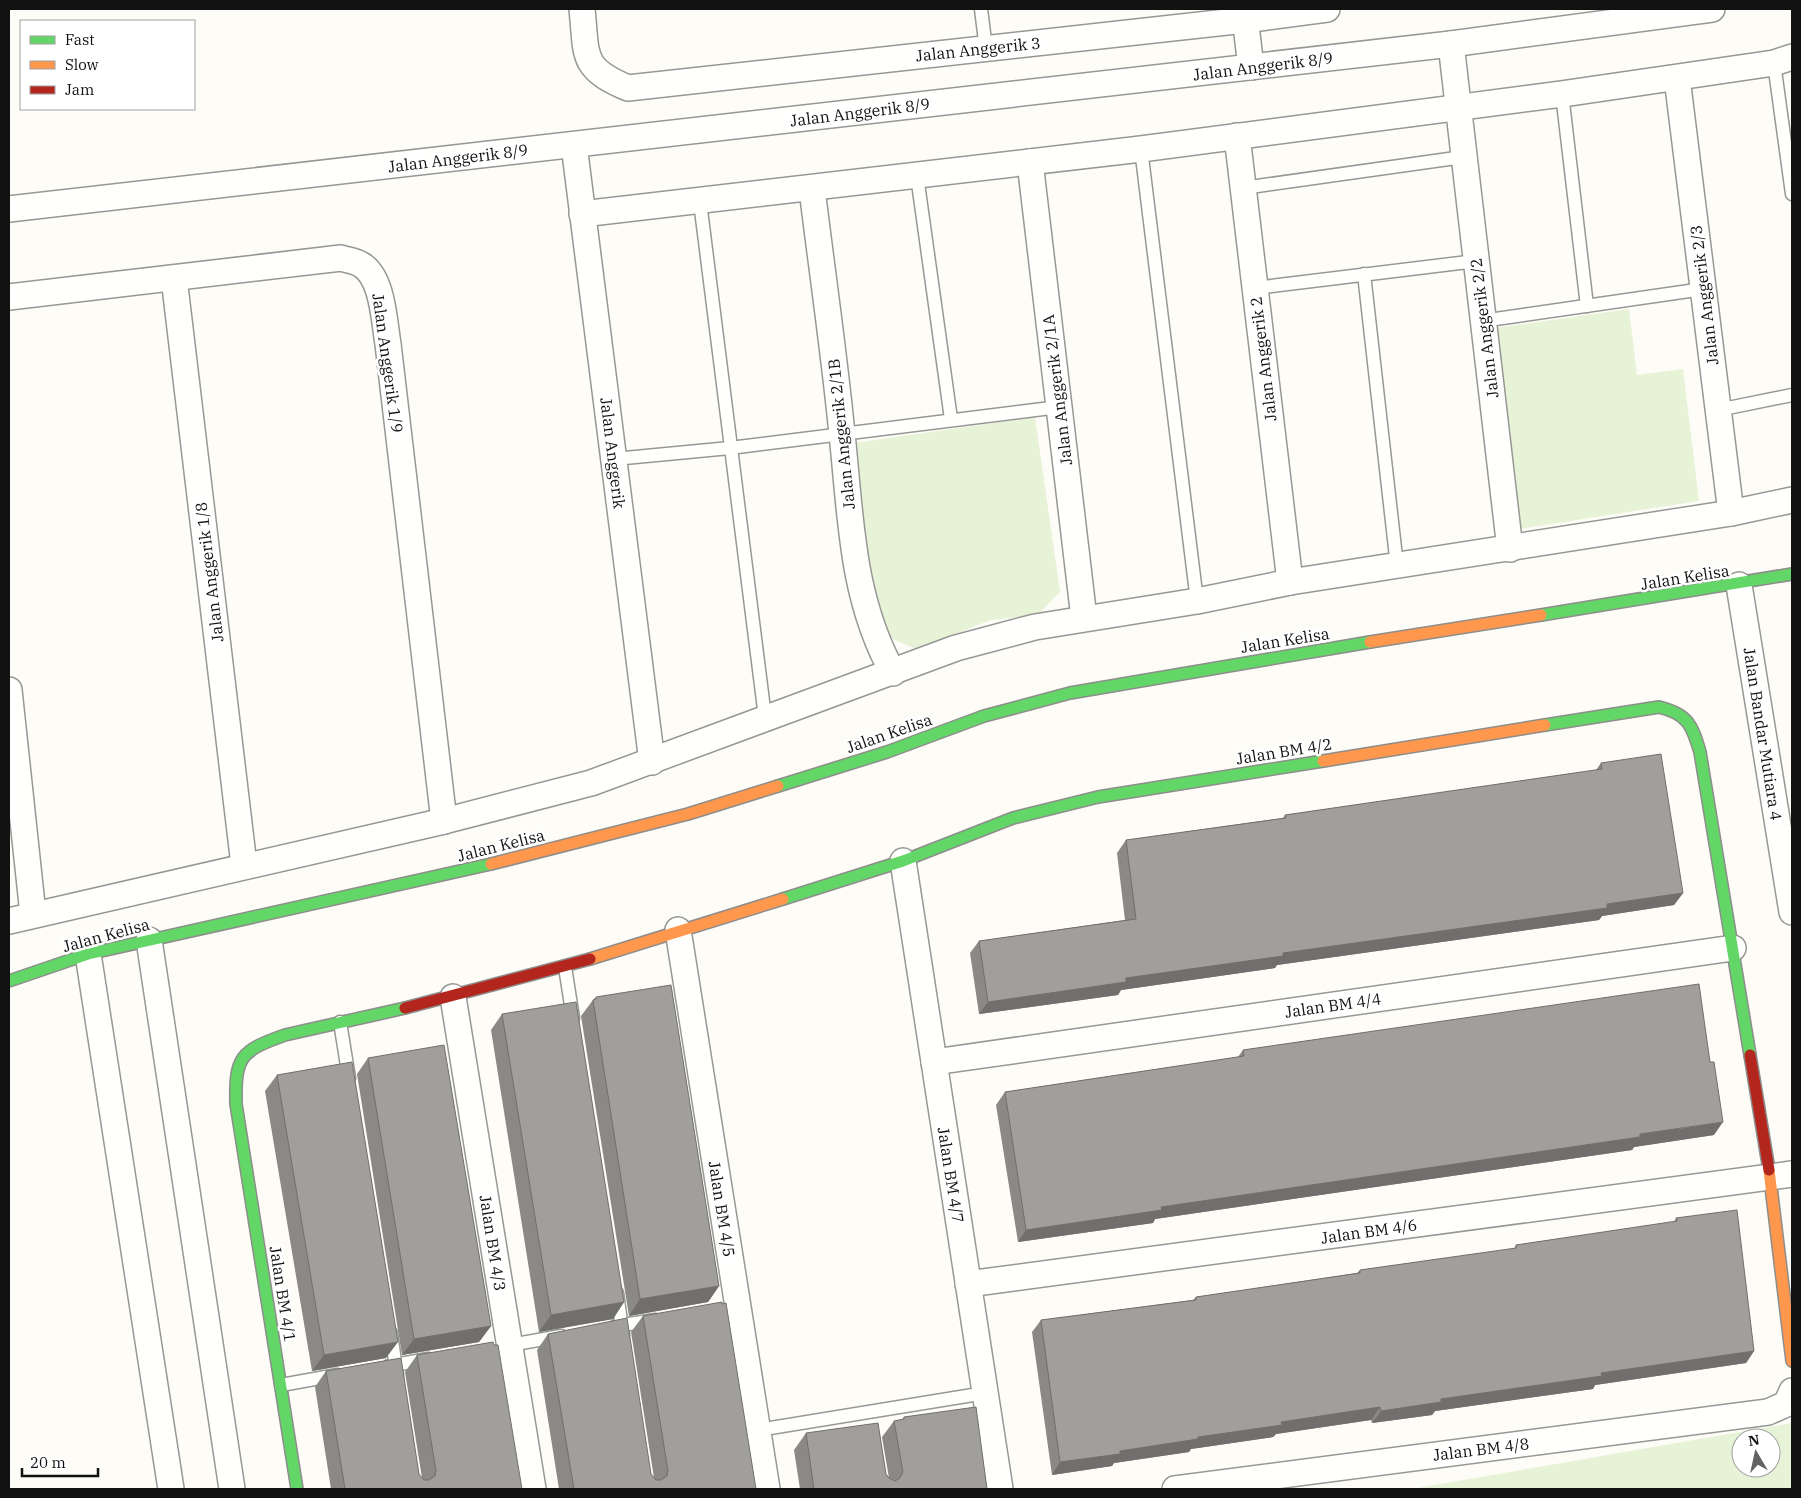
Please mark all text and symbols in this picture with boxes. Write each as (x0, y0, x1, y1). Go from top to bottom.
legend (20, 20, 195, 110)
text: Fast (65, 30, 95, 49)
street label: Jalan Anggerik 3 (915, 33, 1041, 65)
street label: Jalan Anggerik 8/9 (1192, 47, 1334, 85)
text: Slow (65, 55, 99, 74)
text: Jam (65, 80, 94, 99)
street label: Jalan Anggerik 8/9 (789, 93, 931, 131)
street label: Jalan Anggerik 8/9 (387, 139, 529, 177)
street label: Jalan Anggerik 2/3 (1685, 224, 1723, 366)
street label: Jalan Anggerik 2/2 (1465, 257, 1503, 399)
street label: Jalan Anggerik 1/9 (368, 292, 408, 434)
street label: Jalan Anggerik 2 (1245, 296, 1281, 422)
street label: Jalan Anggerik 2/1A (1038, 313, 1076, 467)
street label: Jalan Anggerik 2/1B (823, 358, 859, 510)
street label: Jalan Anggerik (596, 396, 630, 510)
street label: Jalan Anggerik 1/8 (190, 501, 228, 643)
street label: Jalan Kelisa (1639, 560, 1731, 594)
street label: Jalan Kelisa (1239, 623, 1331, 657)
street label: Jalan Bandar Mutiara 4 (1739, 646, 1787, 822)
street label: Jalan Kelisa (844, 709, 935, 757)
street label: Jalan BM 4/2 (1235, 734, 1333, 768)
street label: Jalan Kelisa (455, 824, 547, 866)
street label: Jalan Kelisa (60, 914, 152, 956)
street label: Jalan BM 4/4 (1284, 988, 1382, 1022)
street label: Jalan BM 4/7 (934, 1126, 968, 1224)
street label: Jalan BM 4/5 (705, 1160, 739, 1258)
street label: Jalan BM 4/3 (476, 1194, 510, 1292)
street label: Jalan BM 4/6 (1320, 1214, 1418, 1248)
street label: Jalan BM 4/1 (266, 1245, 300, 1343)
north arrow (1731, 1428, 1781, 1478)
text: N (1747, 1430, 1761, 1450)
street label: Jalan BM 4/8 (1432, 1433, 1530, 1465)
scale bar (22, 1446, 99, 1478)
text: 20 m (30, 1453, 66, 1472)

